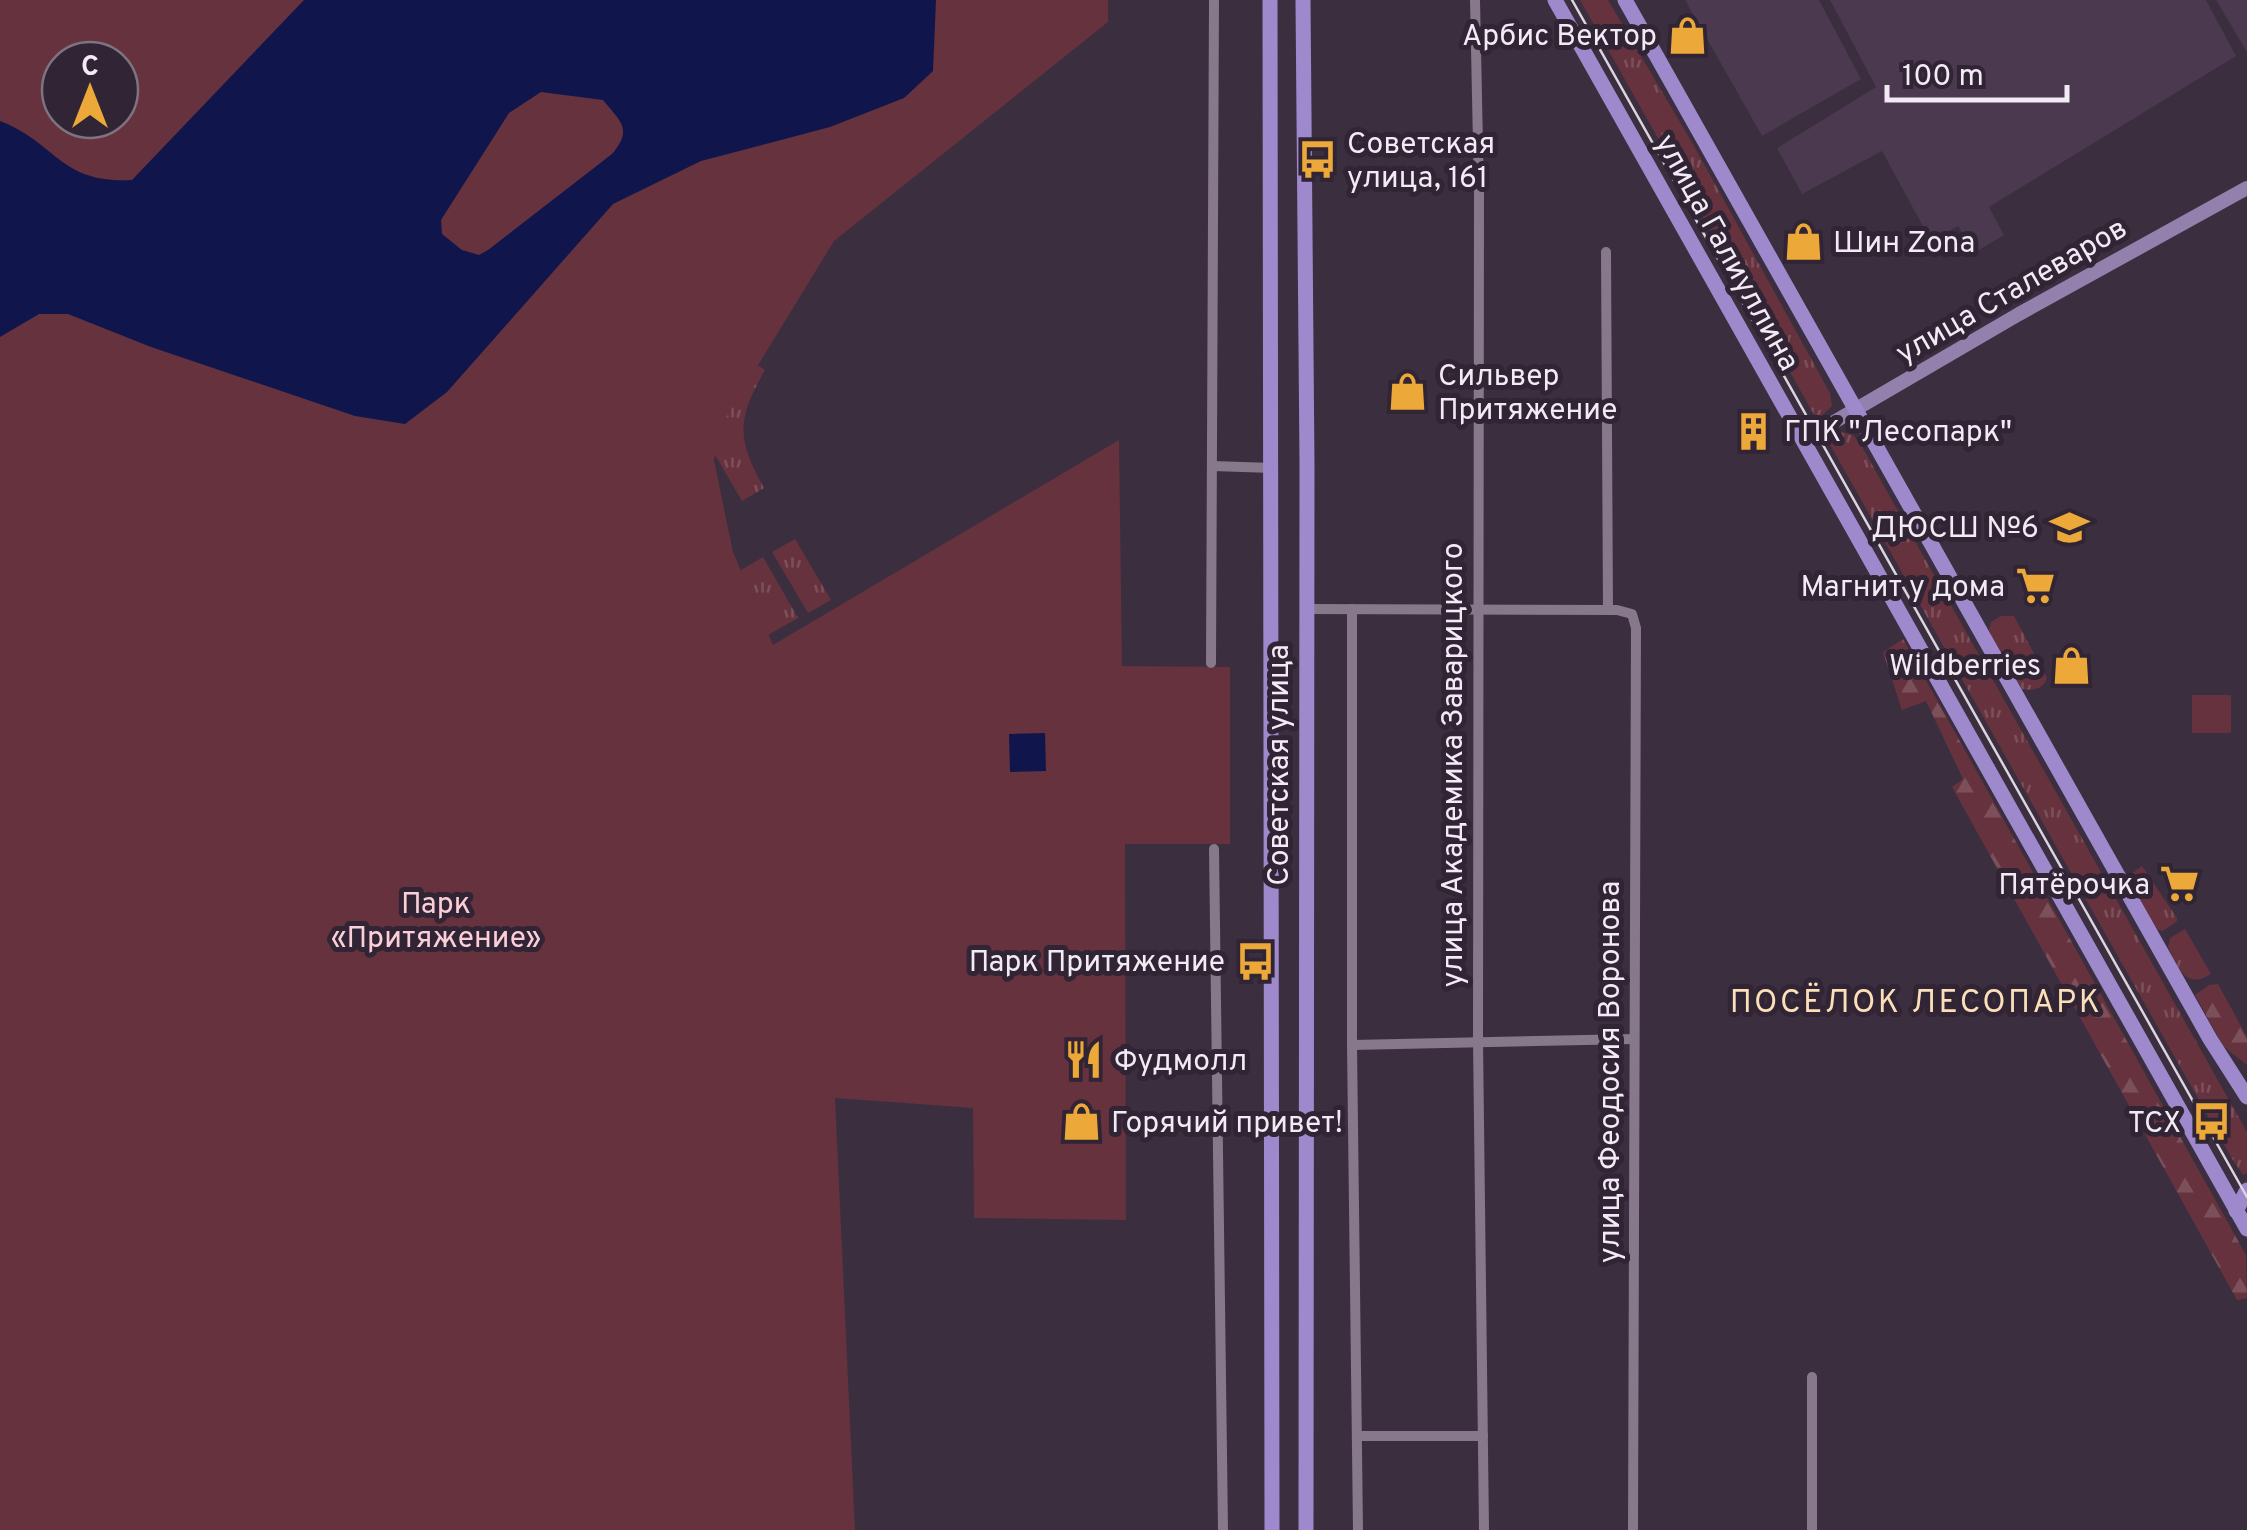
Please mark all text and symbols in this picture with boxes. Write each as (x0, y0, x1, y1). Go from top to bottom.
shop icon: Арбис Вектор (1666, 14, 1708, 56)
place label: Арбис Вектор (1462, 19, 1657, 56)
north arrow (40, 40, 140, 140)
scale bar (1887, 40, 2067, 102)
text: С (81, 50, 99, 86)
text: 100 m (1902, 59, 1984, 96)
place label: Советская улица, 161 (1347, 127, 1495, 198)
street label: улица Галиуллина (1645, 128, 1806, 378)
bus stop icon: Советская улица, 161 (1296, 139, 1338, 181)
street label: улица Сталеваров (1890, 211, 2134, 373)
shop icon: Шин Zona (1782, 221, 1824, 263)
place label: Шин Zona (1833, 226, 1975, 263)
place label: Сильвер Притяжение (1438, 359, 1617, 430)
shop icon: Сильвер Притяжение (1387, 371, 1429, 413)
building icon: ГПК "Лесопарк" (1733, 410, 1775, 452)
place label: ГПК "Лесопарк" (1784, 415, 2012, 452)
school or university icon: ДЮСШ №6 (2048, 506, 2090, 548)
place label: ДЮСШ №6 (1871, 511, 2039, 548)
street label: улица Академика Заварицкого (1436, 543, 1473, 987)
supermarket icon: Магнит у дома (2014, 565, 2056, 607)
place label: Магнит у дома (1801, 570, 2005, 607)
street label: Советская улица (1262, 644, 1299, 886)
shop icon: Wildberries (2050, 644, 2092, 686)
place label: Wildberries (1889, 649, 2041, 686)
supermarket icon: Пятёрочка (2159, 863, 2201, 905)
place label: Пятёрочка (1998, 868, 2150, 905)
street label: улица Феодосия Воронова (1593, 881, 1630, 1263)
park label: Парк «Притяжение» (331, 887, 541, 958)
bus stop icon: Парк Притяжение (1234, 940, 1276, 982)
place label: Парк Притяжение (969, 945, 1225, 982)
district label: ПОСЁЛОК ЛЕСОПАРК (1730, 982, 2102, 1024)
restaurant icon: Фудмолл (1063, 1039, 1105, 1081)
place label: Фудмолл (1114, 1044, 1247, 1081)
shop icon: Горячий привет! (1060, 1101, 1102, 1143)
bus stop icon: ТСХ (2190, 1101, 2232, 1143)
place label: Горячий привет! (1111, 1106, 1343, 1143)
place label: ТСХ (2128, 1106, 2181, 1143)

